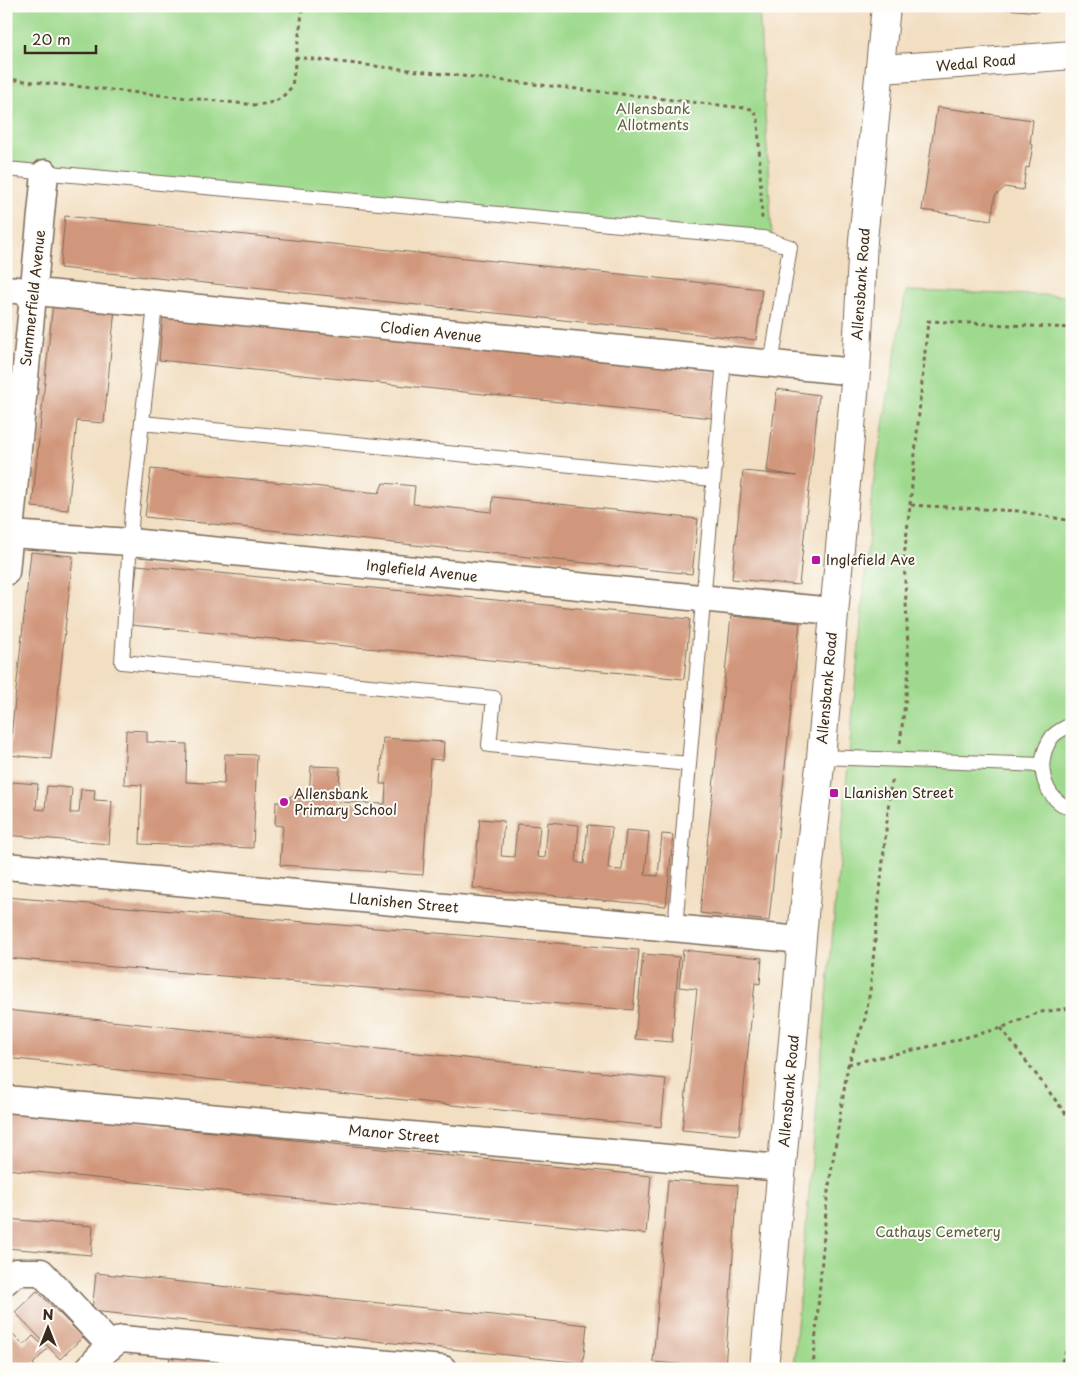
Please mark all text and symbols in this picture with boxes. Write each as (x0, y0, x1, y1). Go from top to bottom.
scale bar (25, 22, 96, 54)
text: 20 m (32, 27, 71, 50)
street label: Wedal Road (935, 49, 1017, 76)
park label: Allensbank Allotments (616, 98, 691, 135)
street label: Allensbank Road (846, 227, 875, 341)
street label: Summerfield Avenue (15, 228, 50, 367)
street label: Clodien Avenue (379, 316, 483, 347)
place label: Inglefield Ave (826, 549, 915, 570)
street label: Inglefield Avenue (365, 554, 479, 587)
marker: Inglefield Ave (810, 554, 822, 566)
street label: Allensbank Road (811, 631, 842, 745)
place label: Llanishen Street (844, 782, 954, 803)
place label: Allensbank Primary School (294, 783, 397, 820)
marker: Llanishen Street (828, 787, 840, 799)
marker: Allensbank Primary School (278, 796, 290, 808)
street label: Llanishen Street (349, 887, 460, 918)
street label: Allensbank Road (773, 1034, 804, 1148)
street label: Manor Street (348, 1119, 441, 1148)
park label: Cathays Cemetery (875, 1221, 1001, 1242)
north arrow (22, 1302, 72, 1352)
text: N (42, 1304, 54, 1325)

